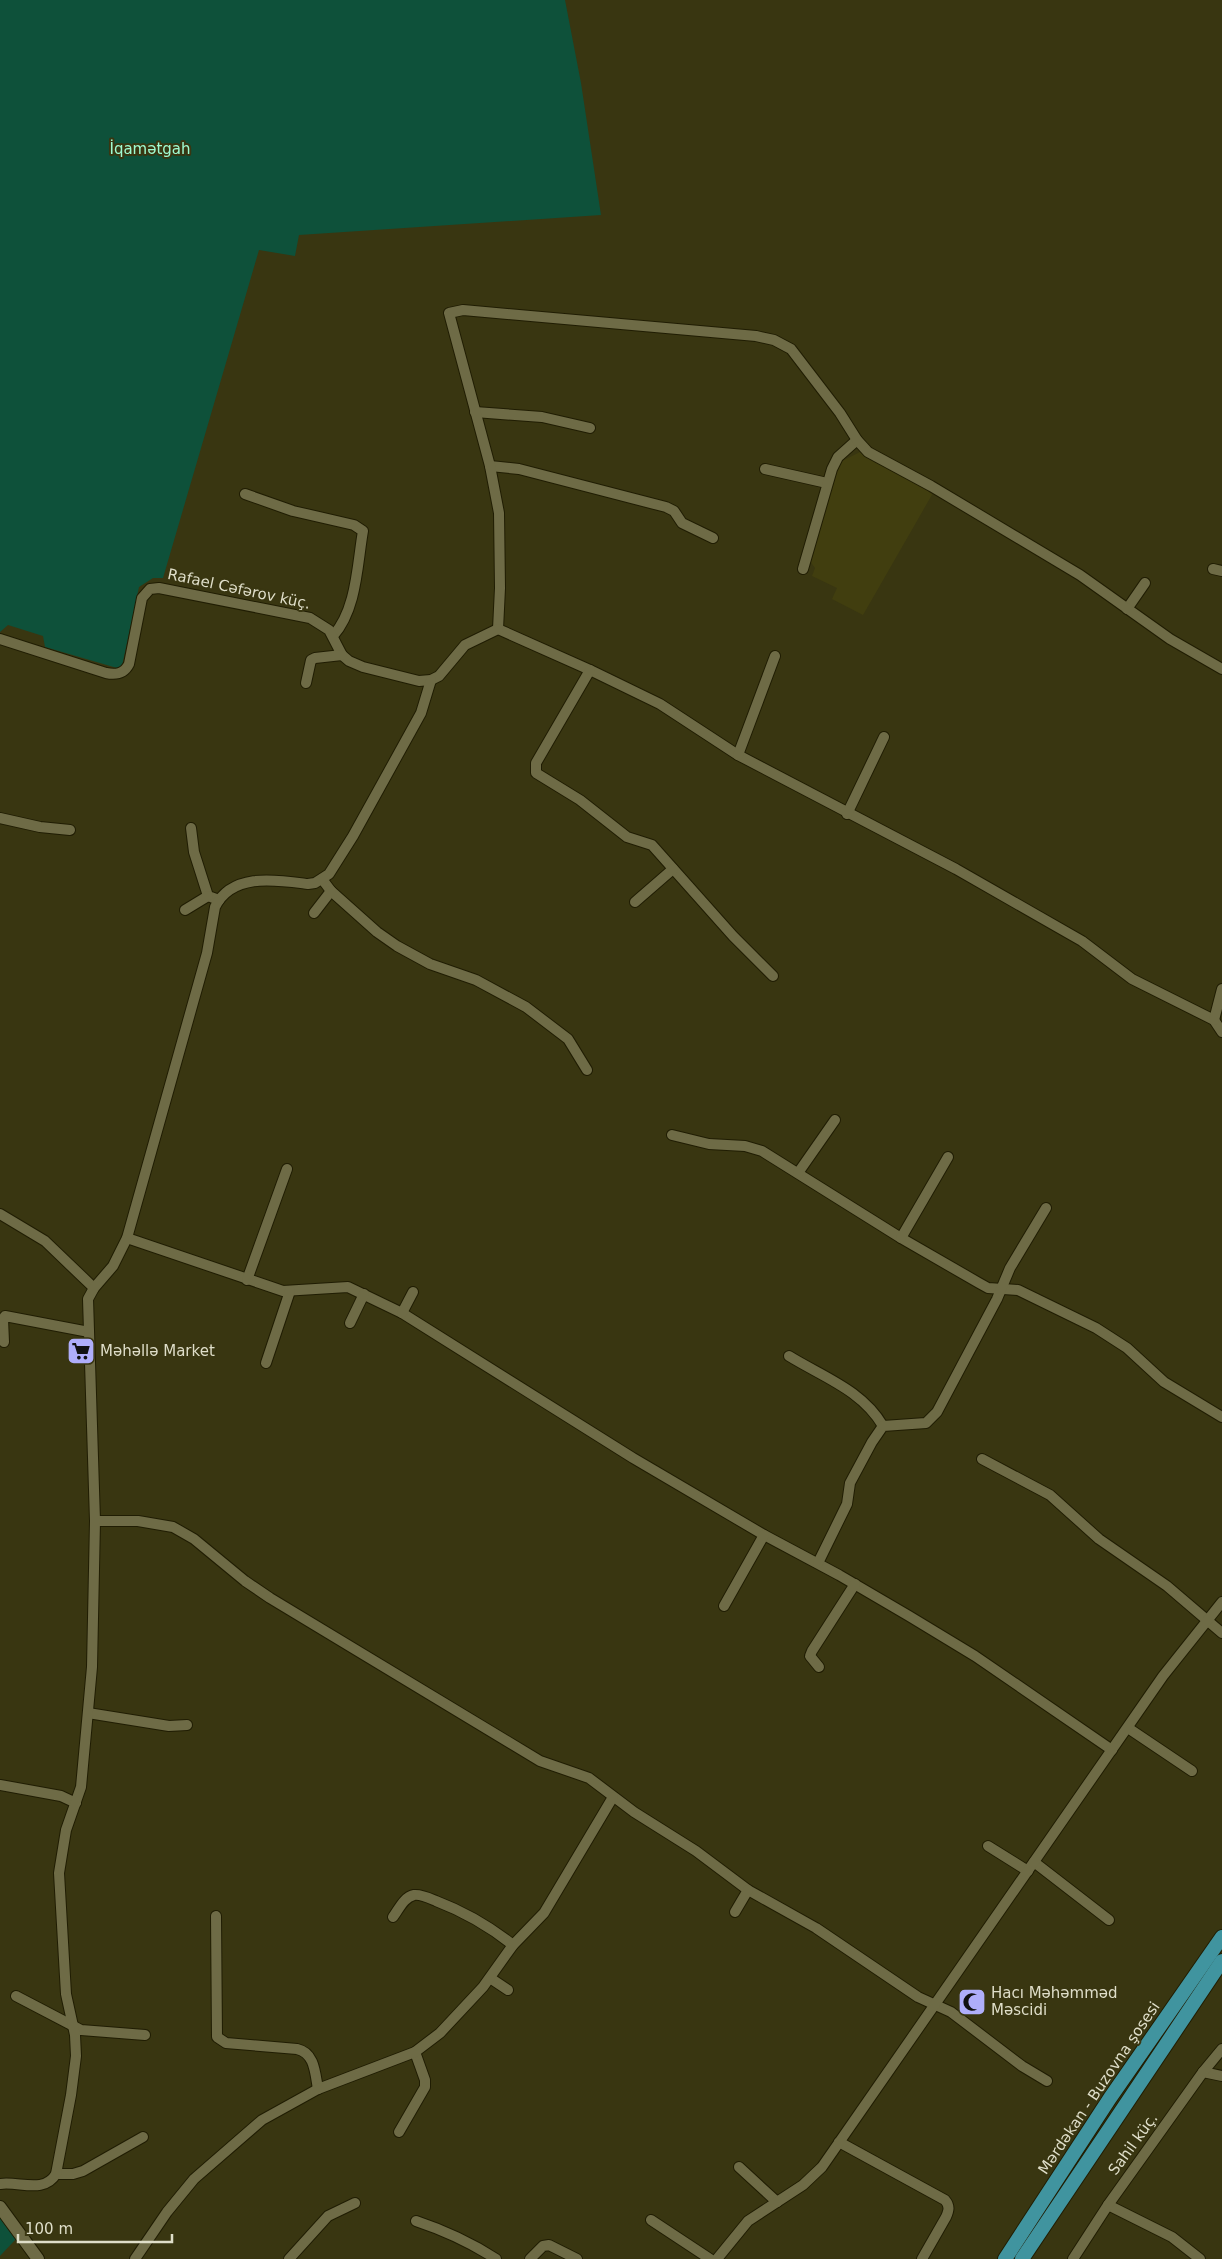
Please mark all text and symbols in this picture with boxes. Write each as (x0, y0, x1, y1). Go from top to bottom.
park label: İqamətgah (109, 139, 191, 158)
street label: Rafael Cəfərov küç. (166, 565, 312, 613)
supermarket icon: Məhəllə Market (66, 1336, 96, 1366)
place label: Məhəllə Market (100, 1342, 215, 1360)
place label: Hacı Məhəmməd Məscidi (991, 1984, 1118, 2019)
mosque icon: Hacı Məhəmməd Məscidi (957, 1987, 987, 2017)
street label: Mərdəkan - Buzovna şosesi (1034, 1998, 1164, 2178)
street label: Sahil küç. (1105, 2110, 1161, 2178)
scale bar (18, 2212, 171, 2244)
text: 100 m (25, 2220, 73, 2238)

